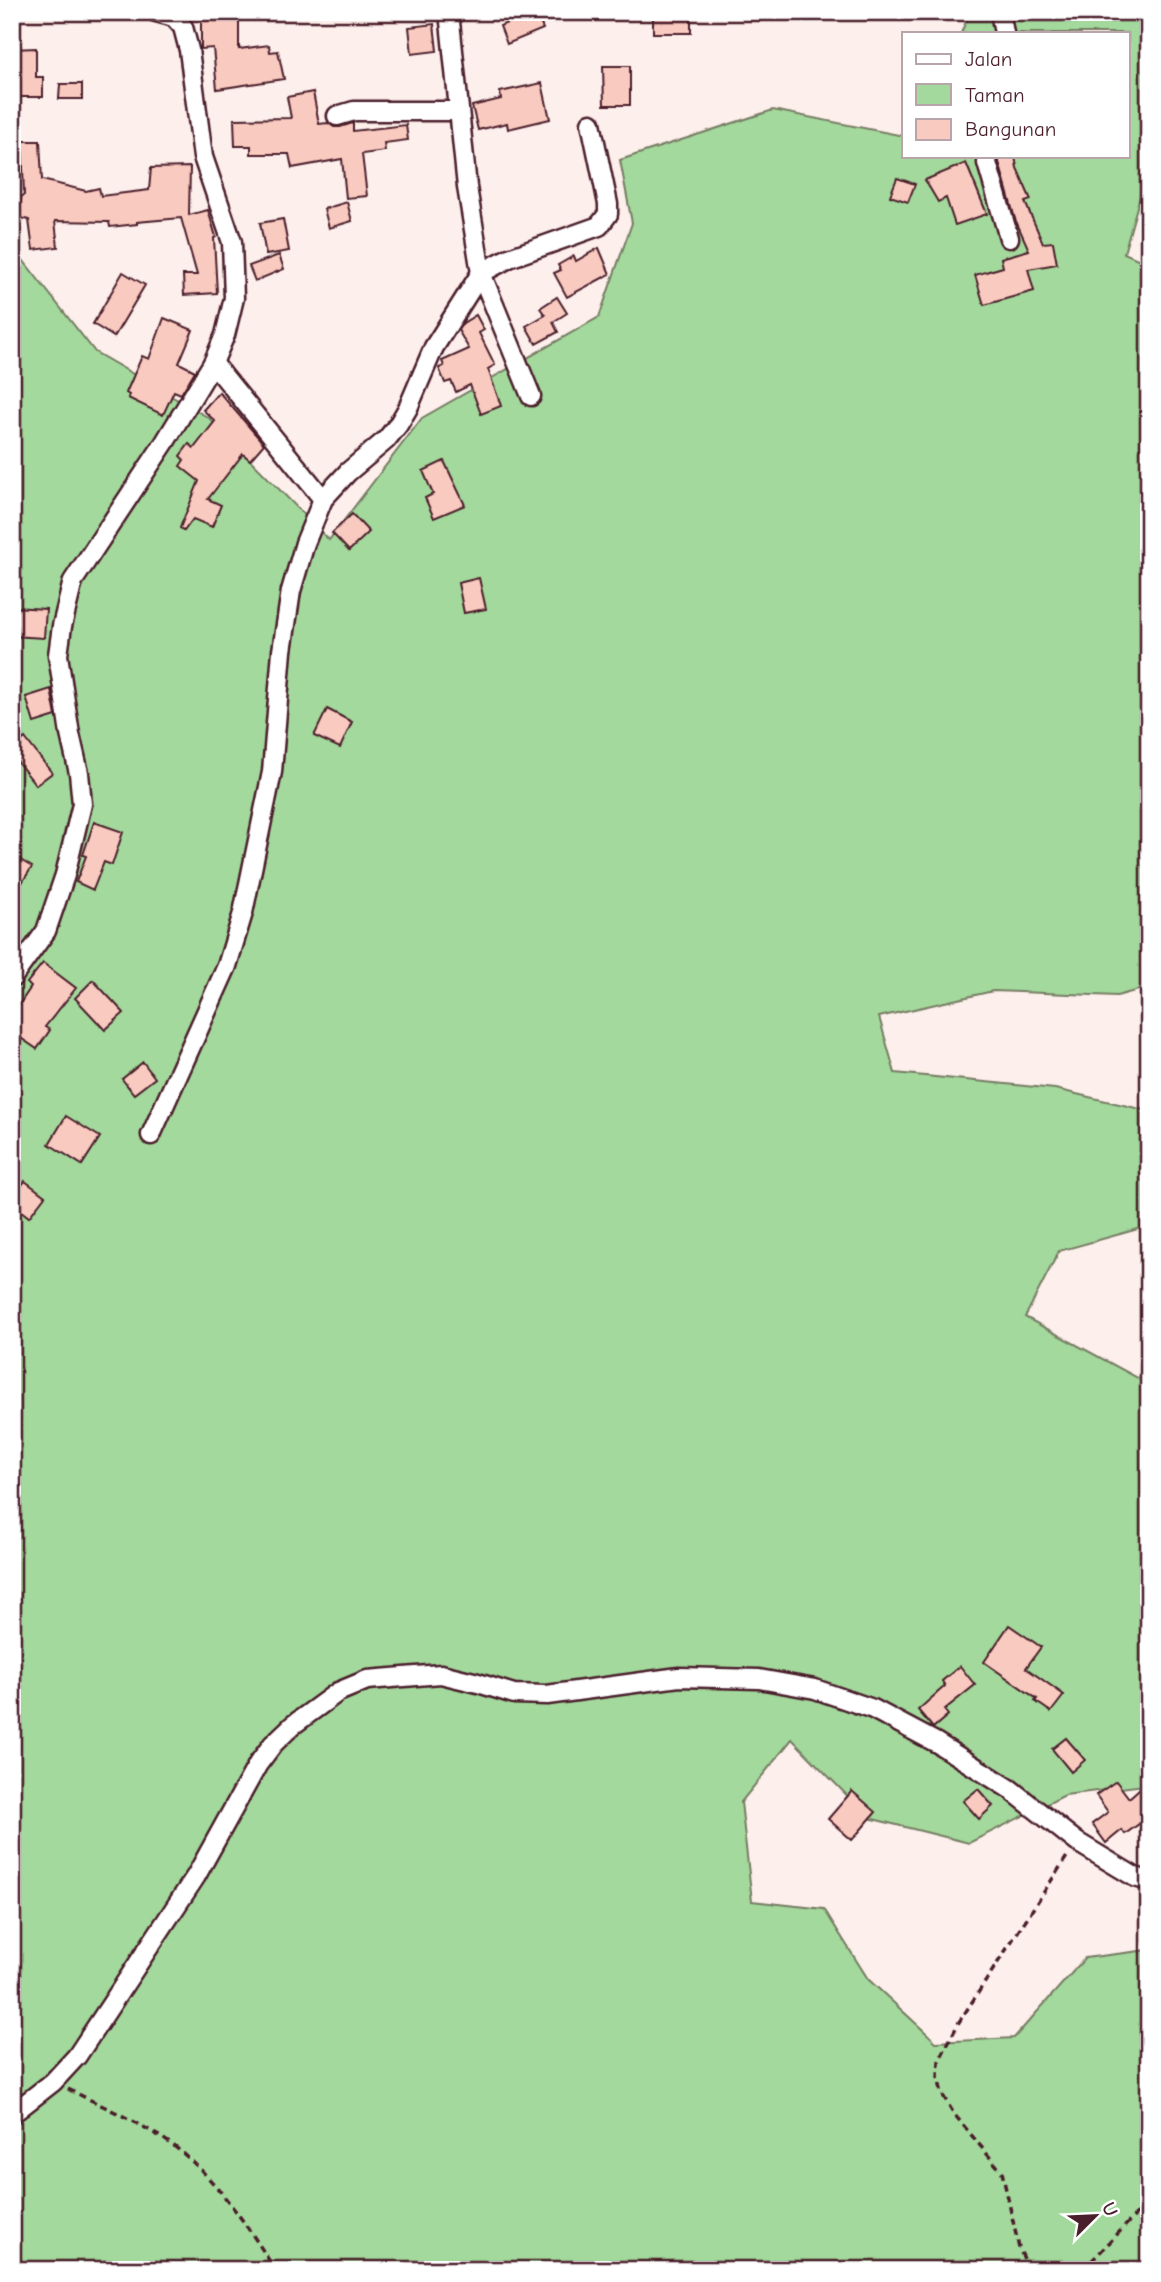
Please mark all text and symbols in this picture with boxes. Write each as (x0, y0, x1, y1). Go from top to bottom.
legend (902, 32, 1130, 158)
text: Jalan (965, 47, 1012, 71)
text: Taman (965, 83, 1025, 107)
text: Bangunan (965, 117, 1056, 141)
north arrow (1060, 2180, 1130, 2250)
text: U (1097, 2199, 1122, 2220)

